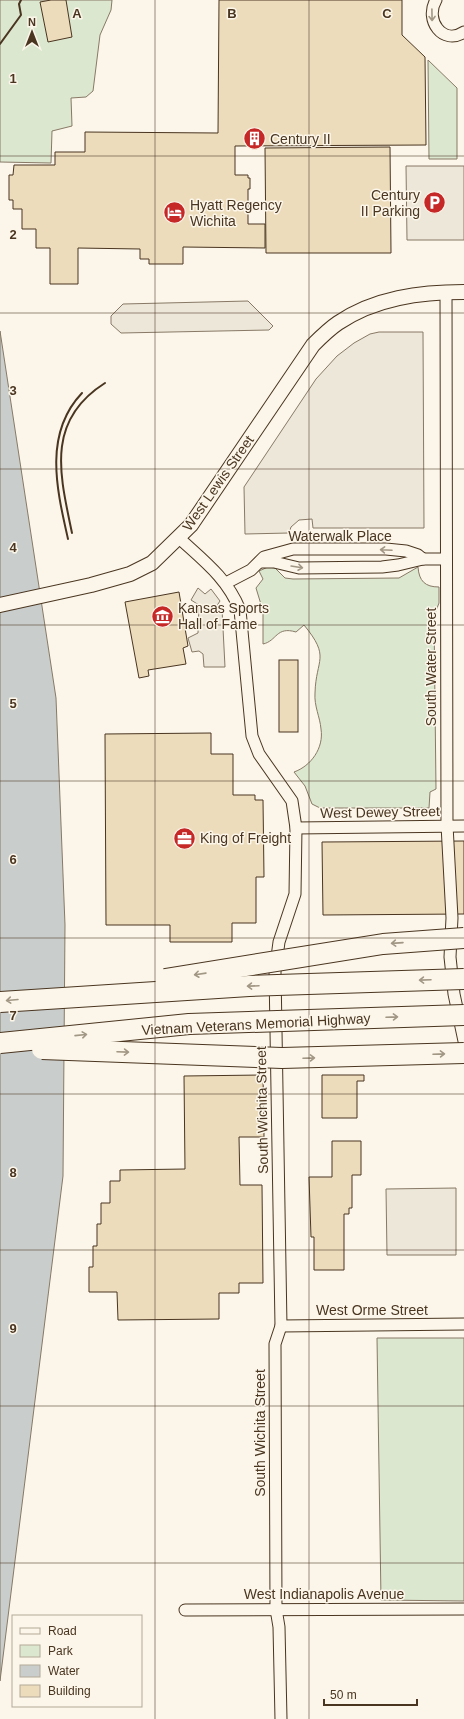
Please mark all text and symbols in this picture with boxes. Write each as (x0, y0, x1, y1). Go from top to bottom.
text: A (72, 6, 82, 21)
text: B (227, 6, 237, 21)
text: C (382, 6, 392, 21)
one-way arrow (429, 8, 436, 21)
north arrow (12, 12, 52, 52)
text: N (28, 16, 36, 28)
text: 1 (9, 71, 17, 86)
building icon: Century II (242, 126, 268, 152)
place label: Century II (270, 131, 331, 147)
place label: Century II Parking (361, 187, 420, 219)
parking icon: Century II Parking (422, 190, 448, 216)
place label: Hyatt Regency Wichita (190, 197, 282, 229)
hotel icon: Hyatt Regency Wichita (161, 200, 187, 226)
text: 2 (9, 227, 17, 242)
text: 3 (9, 383, 17, 398)
street label: West Lewis Street (179, 432, 257, 534)
street label: Waterwalk Place (288, 528, 392, 544)
text: 4 (9, 540, 17, 555)
one-way arrow (380, 546, 393, 553)
one-way arrow (290, 563, 303, 571)
place label: Kansas Sports Hall of Fame (178, 600, 269, 632)
museum icon: Kansas Sports Hall of Fame (149, 603, 175, 629)
street label: South Water Street (423, 608, 439, 726)
text: 5 (9, 696, 17, 711)
street label: West Dewey Street (320, 803, 440, 821)
office icon: King of Freight (172, 825, 198, 851)
place label: King of Freight (200, 830, 291, 846)
text: 6 (9, 852, 17, 867)
one-way arrow (391, 940, 404, 947)
one-way arrow (194, 970, 207, 978)
one-way arrow (419, 977, 432, 984)
one-way arrow (247, 982, 260, 989)
one-way arrow (6, 997, 19, 1004)
text: 7 (9, 1008, 17, 1023)
street label: Vietnam Veterans Memorial Highway (141, 1010, 371, 1038)
one-way arrow (385, 1013, 398, 1021)
one-way arrow (74, 1031, 87, 1039)
street label: South Wichita Street (253, 1046, 271, 1174)
one-way arrow (116, 1049, 129, 1056)
one-way arrow (432, 1050, 445, 1057)
one-way arrow (302, 1054, 315, 1061)
text: 8 (9, 1165, 17, 1180)
street label: West Orme Street (316, 1302, 428, 1318)
text: 9 (9, 1321, 17, 1336)
street label: South Wichita Street (252, 1369, 268, 1497)
street label: West Indianapolis Avenue (244, 1586, 405, 1602)
legend (12, 1615, 142, 1707)
text: Road (48, 1624, 77, 1638)
text: Park (48, 1644, 74, 1658)
text: Water (48, 1664, 80, 1678)
scale bar (324, 1681, 417, 1707)
text: Building (48, 1684, 91, 1698)
text: 50 m (330, 1688, 357, 1702)

